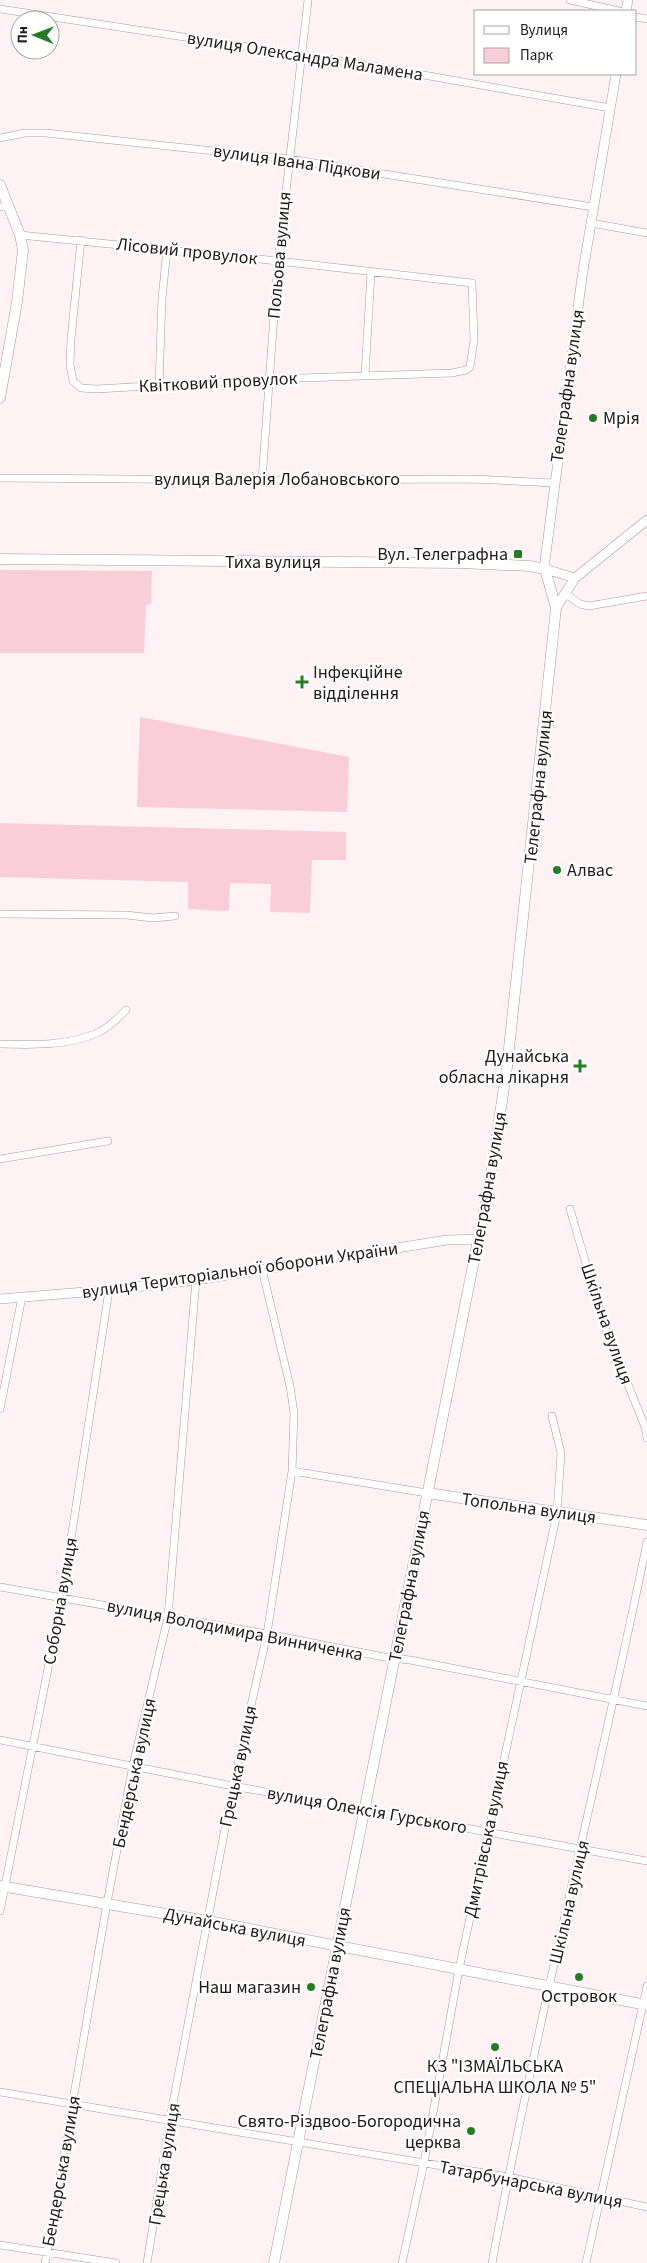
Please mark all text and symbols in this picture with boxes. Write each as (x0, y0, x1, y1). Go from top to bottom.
north arrow (10, 10, 60, 60)
legend (474, 10, 637, 75)
text: Вулиця (520, 20, 568, 41)
street label: вулиця Олександра Маламена (185, 25, 425, 88)
text: Пн (13, 26, 33, 44)
text: Парк (520, 45, 554, 66)
street label: вулиця Івана Підкови (211, 138, 382, 187)
street label: Польова вулиця (261, 190, 298, 320)
street label: Лісовий провулок (115, 232, 259, 271)
street label: Телеграфна вулиця (544, 308, 591, 464)
street label: Квітковий провулок (138, 366, 298, 399)
place label: Мрія (603, 406, 640, 431)
marker: Мрія (587, 412, 599, 424)
street label: вулиця Валерія Лобановського (154, 467, 400, 492)
place label: Вул. Телеграфна (377, 542, 508, 567)
marker: Вул. Телеграфна (512, 548, 524, 560)
street label: Тиха вулиця (225, 550, 321, 575)
place label: Інфекційне відділення (313, 660, 403, 706)
marker: Інфекційне відділення (295, 675, 309, 689)
street label: Телеграфна вулиця (518, 709, 559, 865)
place label: Алвас (567, 858, 613, 883)
marker: Алвас (551, 864, 563, 876)
place label: Дунайська обласна лікарня (439, 1044, 569, 1090)
marker: Дунайська обласна лікарня (573, 1059, 587, 1073)
street label: Телеграфна вулиця (462, 1110, 513, 1266)
street label: вулиця Територіальної оборони України (80, 1236, 400, 1305)
street label: Шкільна вулиця (574, 1260, 639, 1388)
street label: Топольна вулиця (460, 1487, 598, 1530)
street label: Телеграфна вулиця (382, 1508, 436, 1664)
street label: Соборна вулиця (37, 1536, 84, 1667)
street label: вулиця Володимира Винниченка (105, 1593, 365, 1668)
street label: Бендерська вулиця (106, 1696, 163, 1850)
street label: Грецька вулиця (213, 1703, 264, 1829)
street label: Дмитрівська вулиця (458, 1758, 515, 1920)
street label: вулиця Олексія Гурського (265, 1781, 469, 1840)
street label: Шкільна вулиця (543, 1838, 596, 1967)
street label: Дунайська вулиця (162, 1901, 308, 1954)
street label: Телеграфна вулиця (303, 1905, 357, 2061)
marker: Островок (573, 1971, 585, 1983)
place label: Наш магазин (198, 1975, 301, 2000)
marker: Наш магазин (305, 1981, 317, 1993)
place label: Островок (541, 1984, 617, 2009)
marker: КЗ "ІЗМАЇЛЬСЬКА СПЕЦІАЛЬНА ШКОЛА № 5" (489, 2041, 501, 2053)
place label: КЗ "ІЗМАЇЛЬСЬКА СПЕЦІАЛЬНА ШКОЛА № 5" (393, 2054, 597, 2100)
street label: Бендерська вулиця (36, 2094, 87, 2249)
street label: Грецька вулиця (142, 2101, 186, 2227)
place label: Свято-Різдвоо-Богородична церква (238, 2109, 461, 2155)
marker: Свято-Різдвоо-Богородична церква (465, 2125, 477, 2137)
street label: Татарбунарська вулиця (437, 2154, 625, 2215)

